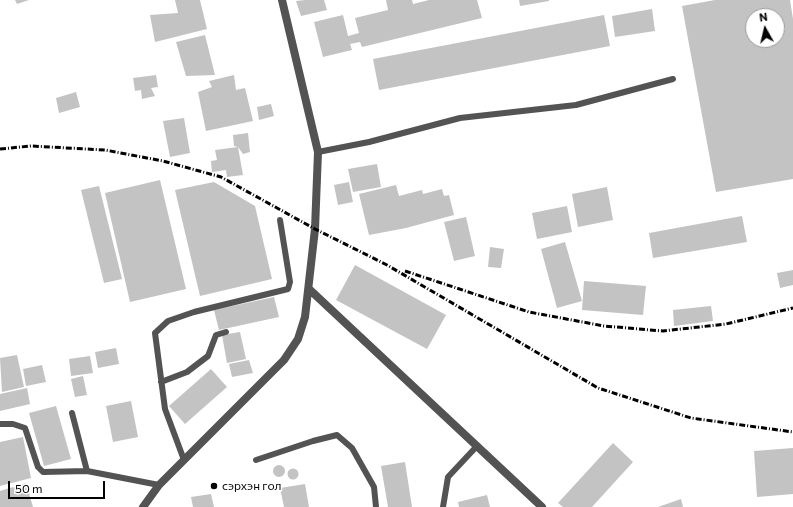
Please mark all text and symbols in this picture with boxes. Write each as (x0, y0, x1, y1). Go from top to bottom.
north arrow (745, 8, 785, 48)
text: N (758, 10, 768, 24)
scale bar (10, 473, 107, 499)
place label: сэрхэн гол (222, 479, 281, 493)
text: 50 m (15, 481, 43, 495)
marker: сэрхэн гол (209, 481, 219, 491)

